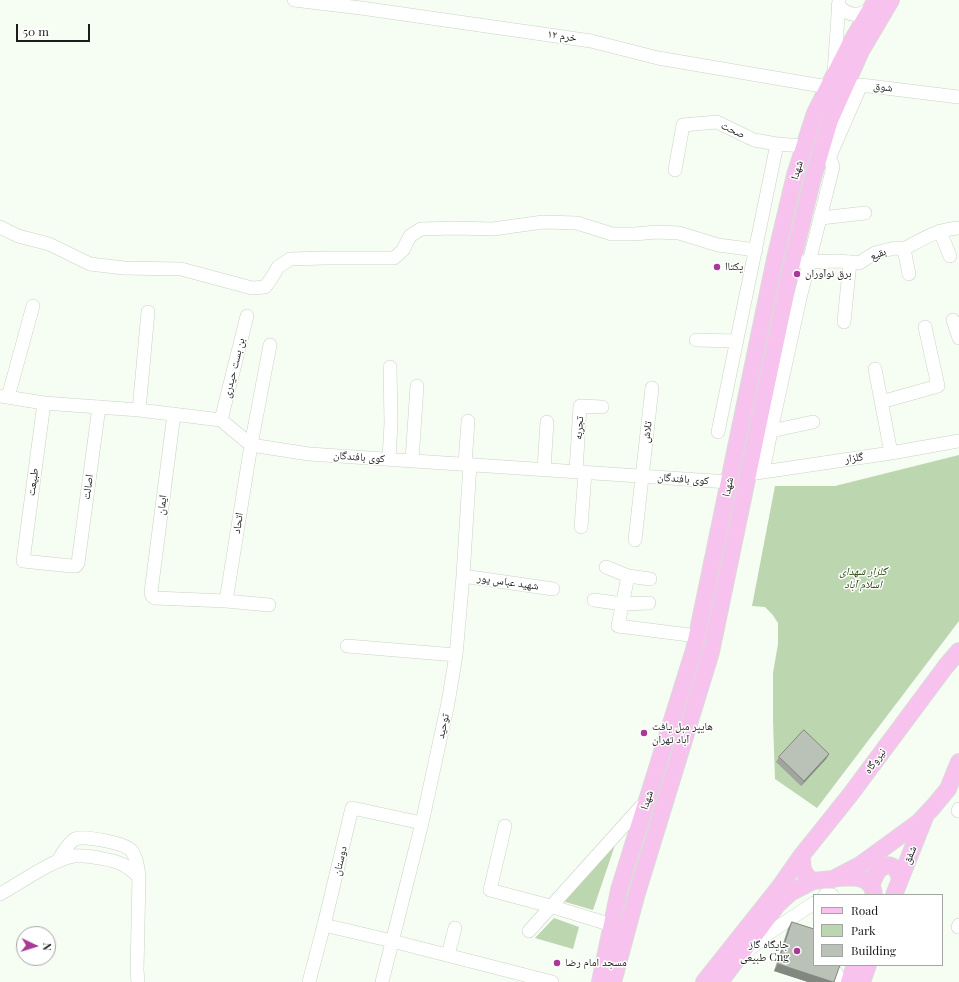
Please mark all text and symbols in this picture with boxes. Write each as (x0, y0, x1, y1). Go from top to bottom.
scale bar (18, 16, 92, 42)
text: 50 m (23, 23, 49, 39)
street label: خرم ۱۲ (547, 27, 577, 45)
street label: شوق (873, 79, 893, 95)
street label: صحت (719, 119, 747, 141)
street label: شهدا (788, 159, 806, 181)
street label: بقیع (868, 245, 888, 263)
place label: یکتاا (725, 260, 743, 274)
marker: یکتاا (712, 262, 722, 272)
place label: برق نوآوران (805, 267, 852, 281)
marker: برق نوآوران (792, 269, 802, 279)
street label: بن بست حیدری (220, 337, 248, 399)
street label: تجربه (572, 416, 586, 440)
street label: تلاش (639, 420, 655, 444)
street label: کوی بافندگان (333, 449, 385, 465)
street label: گلزار (844, 450, 864, 466)
street label: طبیعت (25, 467, 41, 497)
street label: کوی بافندگان (657, 471, 709, 487)
street label: اصالت (80, 474, 96, 500)
street label: شهدا (720, 476, 736, 498)
street label: ایمان (154, 494, 170, 516)
street label: اتحاد (230, 512, 246, 534)
park label: گلزار شهدای اسلام آباد (839, 565, 887, 591)
street label: شهید عباس پور (476, 571, 540, 593)
street label: توحید (434, 712, 452, 740)
place label: هایپر مبل یافت آباد تهران (652, 720, 713, 746)
marker: هایپر مبل یافت آباد تهران (639, 728, 649, 738)
street label: نیروگاه (861, 746, 889, 776)
street label: شهدا (638, 789, 656, 811)
street label: شفق (900, 844, 920, 866)
street label: دوستان (330, 845, 350, 877)
legend (813, 894, 943, 966)
text: Road (851, 902, 878, 918)
text: Park (851, 922, 876, 938)
north arrow (16, 926, 56, 966)
place label: جایگاه گاز طبیعی Cng (740, 938, 789, 964)
text: N (40, 942, 55, 951)
text: Building (851, 942, 896, 958)
marker: جایگاه گاز طبیعی Cng (792, 946, 802, 956)
place label: مسجد امام رضا (565, 956, 627, 970)
marker: مسجد امام رضا (552, 958, 562, 968)

